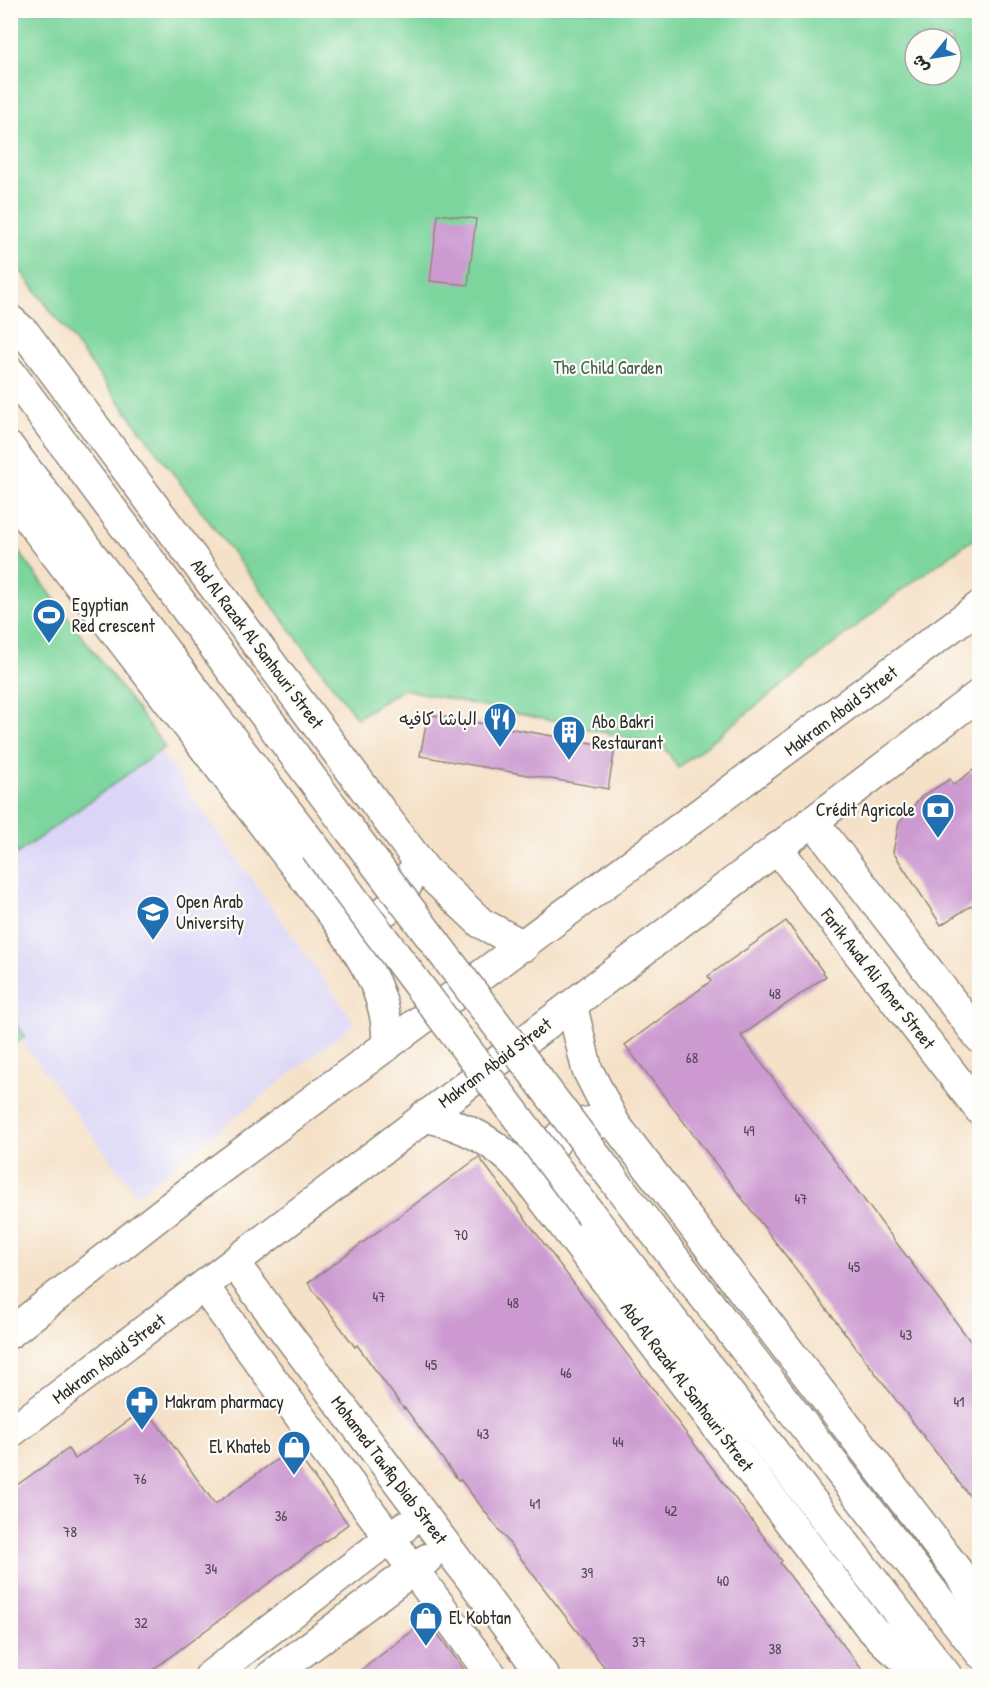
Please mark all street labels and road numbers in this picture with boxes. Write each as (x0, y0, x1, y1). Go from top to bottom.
street label: Abd Al Razak Al Sanhouri Street (185, 554, 330, 734)
street label: Makram Abaid Street (779, 659, 903, 761)
street label: Farik Awal Ali Amer Street (815, 902, 942, 1055)
street label: Makram Abaid Street (433, 1011, 557, 1113)
street label: Abd Al Razak Al Sanhouri Street (615, 1297, 760, 1477)
street label: Makram Abaid Street (47, 1307, 171, 1409)
street label: Mohamed Tawfiq Diab Street (325, 1390, 454, 1550)

